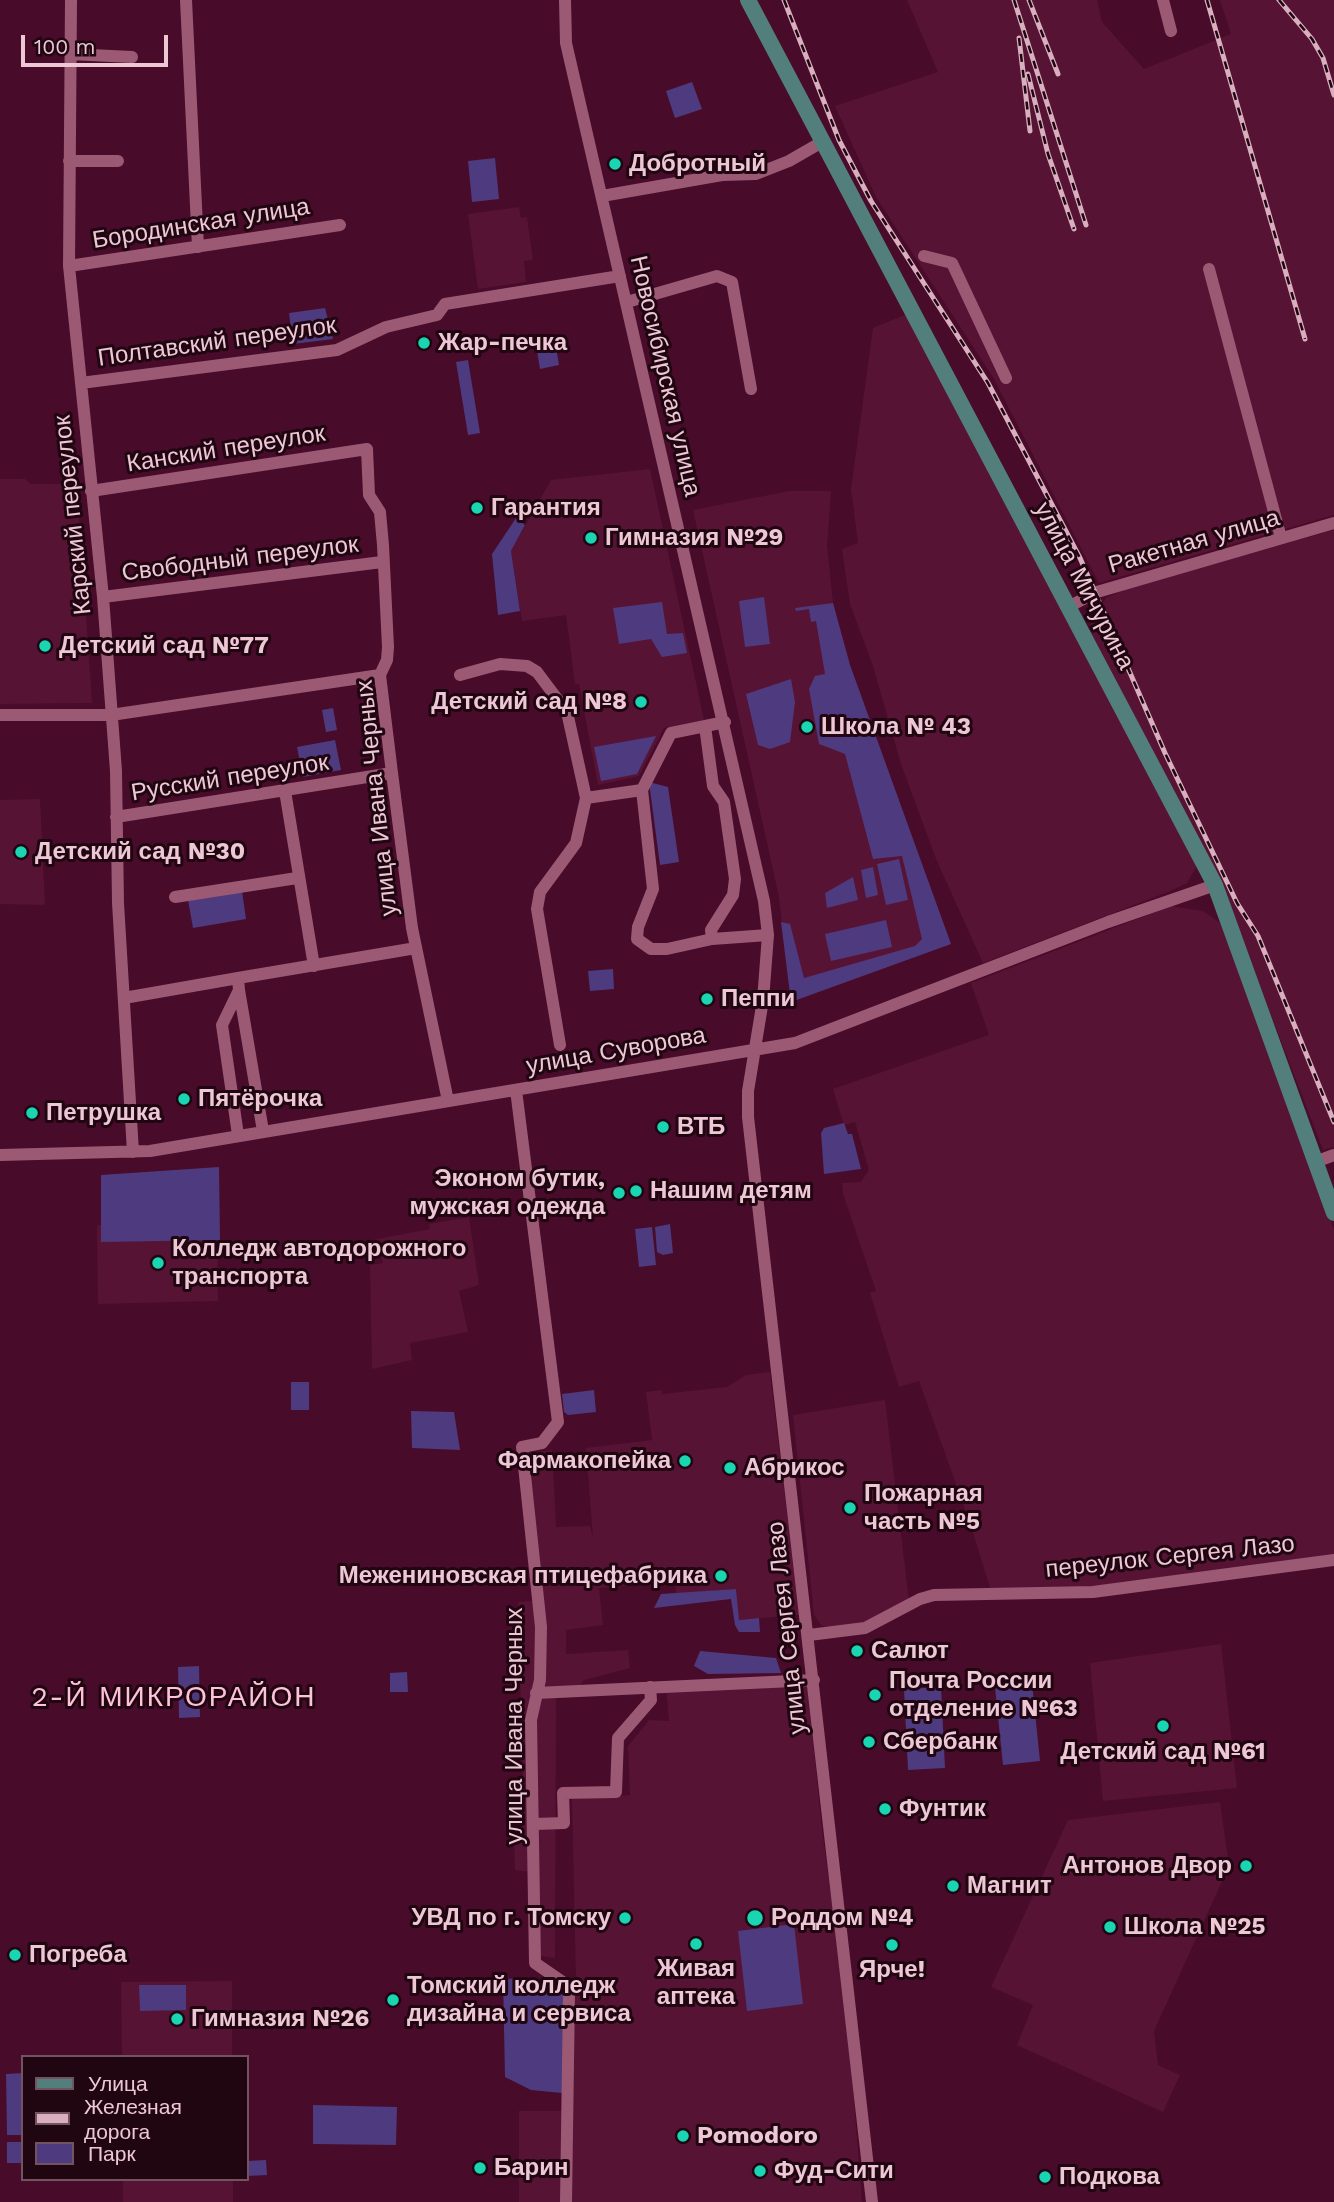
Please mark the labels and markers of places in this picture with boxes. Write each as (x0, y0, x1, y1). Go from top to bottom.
place label: Добротный (629, 150, 766, 178)
marker: Добротный (607, 156, 623, 172)
place label: Жар-печка (438, 329, 567, 357)
marker: Жар-печка (416, 335, 432, 351)
place label: Гарантия (491, 494, 601, 522)
marker: Гарантия (469, 500, 485, 516)
place label: Гимназия №29 (605, 524, 783, 552)
marker: Гимназия №29 (583, 530, 599, 546)
place label: Детский сад №77 (59, 632, 269, 660)
marker: Детский сад №77 (37, 638, 53, 654)
place label: Детский сад №8 (431, 688, 627, 716)
marker: Детский сад №8 (633, 694, 649, 710)
place label: Школа № 43 (821, 713, 971, 741)
marker: Школа № 43 (799, 719, 815, 735)
place label: Детский сад №30 (35, 838, 245, 866)
marker: Детский сад №30 (13, 844, 29, 860)
place label: Пеппи (721, 985, 795, 1013)
marker: Пеппи (699, 991, 715, 1007)
place label: Пятёрочка (198, 1085, 322, 1113)
marker: Пятёрочка (176, 1091, 192, 1107)
place label: Петрушка (46, 1099, 161, 1127)
marker: Петрушка (24, 1105, 40, 1121)
place label: ВТБ (677, 1113, 725, 1141)
marker: ВТБ (655, 1119, 671, 1135)
place label: Эконом бутик, мужская одежда (409, 1165, 605, 1221)
place label: Нашим детям (650, 1177, 812, 1205)
marker: Нашим детям (628, 1183, 644, 1199)
marker: Эконом бутик, мужская одежда (611, 1185, 627, 1201)
place label: Колледж автодорожного транспорта (172, 1235, 466, 1291)
marker: Колледж автодорожного транспорта (150, 1255, 166, 1271)
place label: Фармакопейка (498, 1447, 671, 1475)
marker: Фармакопейка (677, 1453, 693, 1469)
place label: Абрикос (744, 1454, 845, 1482)
marker: Абрикос (722, 1460, 738, 1476)
place label: Пожарная часть №5 (864, 1480, 983, 1536)
marker: Пожарная часть №5 (842, 1500, 858, 1516)
place label: Межениновская птицефабрика (339, 1562, 707, 1590)
marker: Межениновская птицефабрика (713, 1568, 729, 1584)
place label: Салют (871, 1637, 949, 1665)
marker: Салют (849, 1643, 865, 1659)
place label: Почта России отделение №63 (889, 1667, 1078, 1723)
marker: Почта России отделение №63 (867, 1687, 883, 1703)
marker: Детский сад №61 (1155, 1718, 1171, 1734)
place label: Сбербанк (883, 1728, 998, 1756)
marker: Сбербанк (861, 1734, 877, 1750)
place label: Детский сад №61 (1060, 1738, 1266, 1766)
place label: Фунтик (899, 1795, 986, 1823)
marker: Фунтик (877, 1801, 893, 1817)
place label: Антонов Двор (1062, 1852, 1232, 1880)
marker: Антонов Двор (1238, 1858, 1254, 1874)
place label: Магнит (967, 1872, 1052, 1900)
marker: Магнит (945, 1878, 961, 1894)
place label: УВД по г. Томску (412, 1904, 611, 1932)
place label: Роддом №4 (771, 1904, 914, 1932)
marker: Роддом №4 (745, 1908, 765, 1928)
marker: УВД по г. Томску (617, 1910, 633, 1926)
place label: Школа №25 (1124, 1913, 1266, 1941)
marker: Школа №25 (1102, 1919, 1118, 1935)
marker: Живая аптека (688, 1936, 704, 1952)
marker: Ярче! (884, 1937, 900, 1953)
place label: Погреба (29, 1941, 127, 1969)
marker: Погреба (7, 1947, 23, 1963)
place label: Живая аптека (657, 1955, 735, 2011)
place label: Ярче! (859, 1956, 925, 1984)
place label: Томский колледж дизайна и сервиса (407, 1972, 631, 2028)
marker: Томский колледж дизайна и сервиса (385, 1992, 401, 2008)
place label: Гимназия №26 (191, 2005, 369, 2033)
marker: Гимназия №26 (169, 2011, 185, 2027)
place label: Pomodoro (697, 2122, 818, 2150)
marker: Pomodoro (675, 2128, 691, 2144)
place label: Барин (494, 2154, 569, 2182)
place label: Фуд-Сити (774, 2157, 894, 2185)
marker: Барин (472, 2160, 488, 2176)
marker: Фуд-Сити (752, 2163, 768, 2179)
place label: Подкова (1059, 2163, 1160, 2191)
marker: Подкова (1037, 2169, 1053, 2185)

